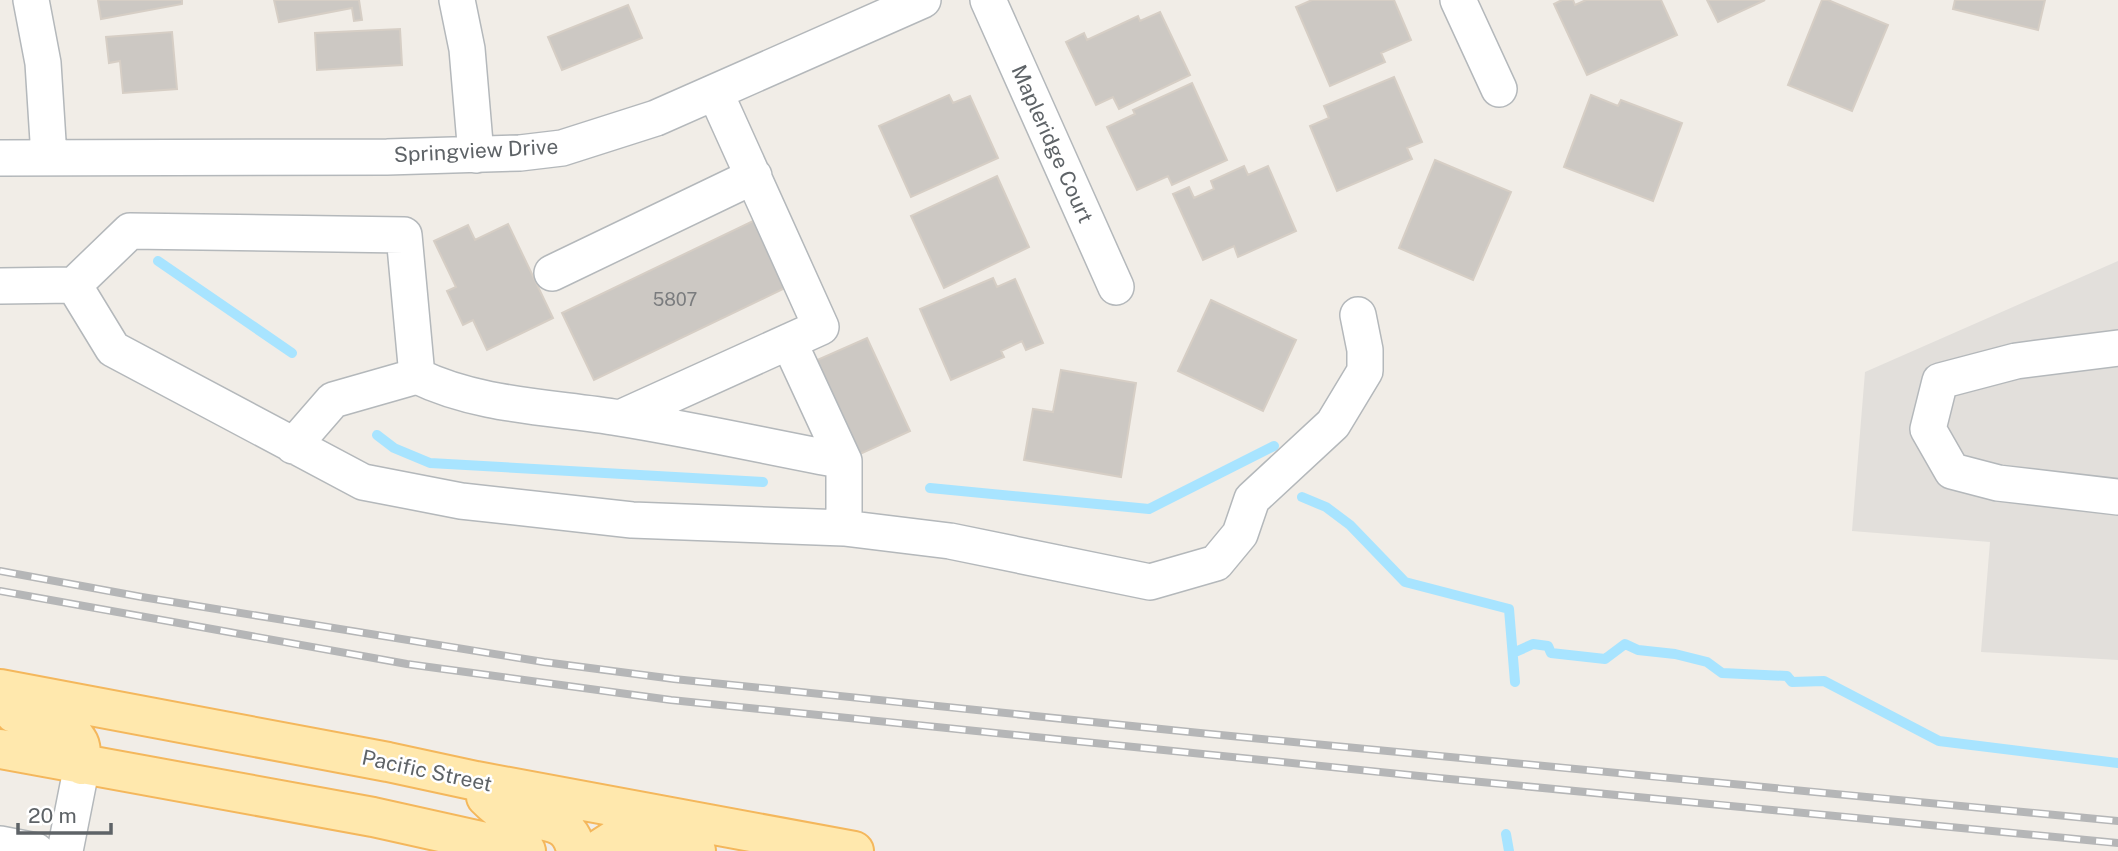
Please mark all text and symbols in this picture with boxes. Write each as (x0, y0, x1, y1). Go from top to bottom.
street label: Mapleridge Court (1006, 61, 1099, 227)
street label: Springview Drive (393, 134, 559, 167)
house number: 5807 (653, 289, 697, 310)
street label: Pacific Street (360, 745, 495, 797)
scale bar (18, 792, 110, 836)
text: 20 m (28, 803, 77, 828)

